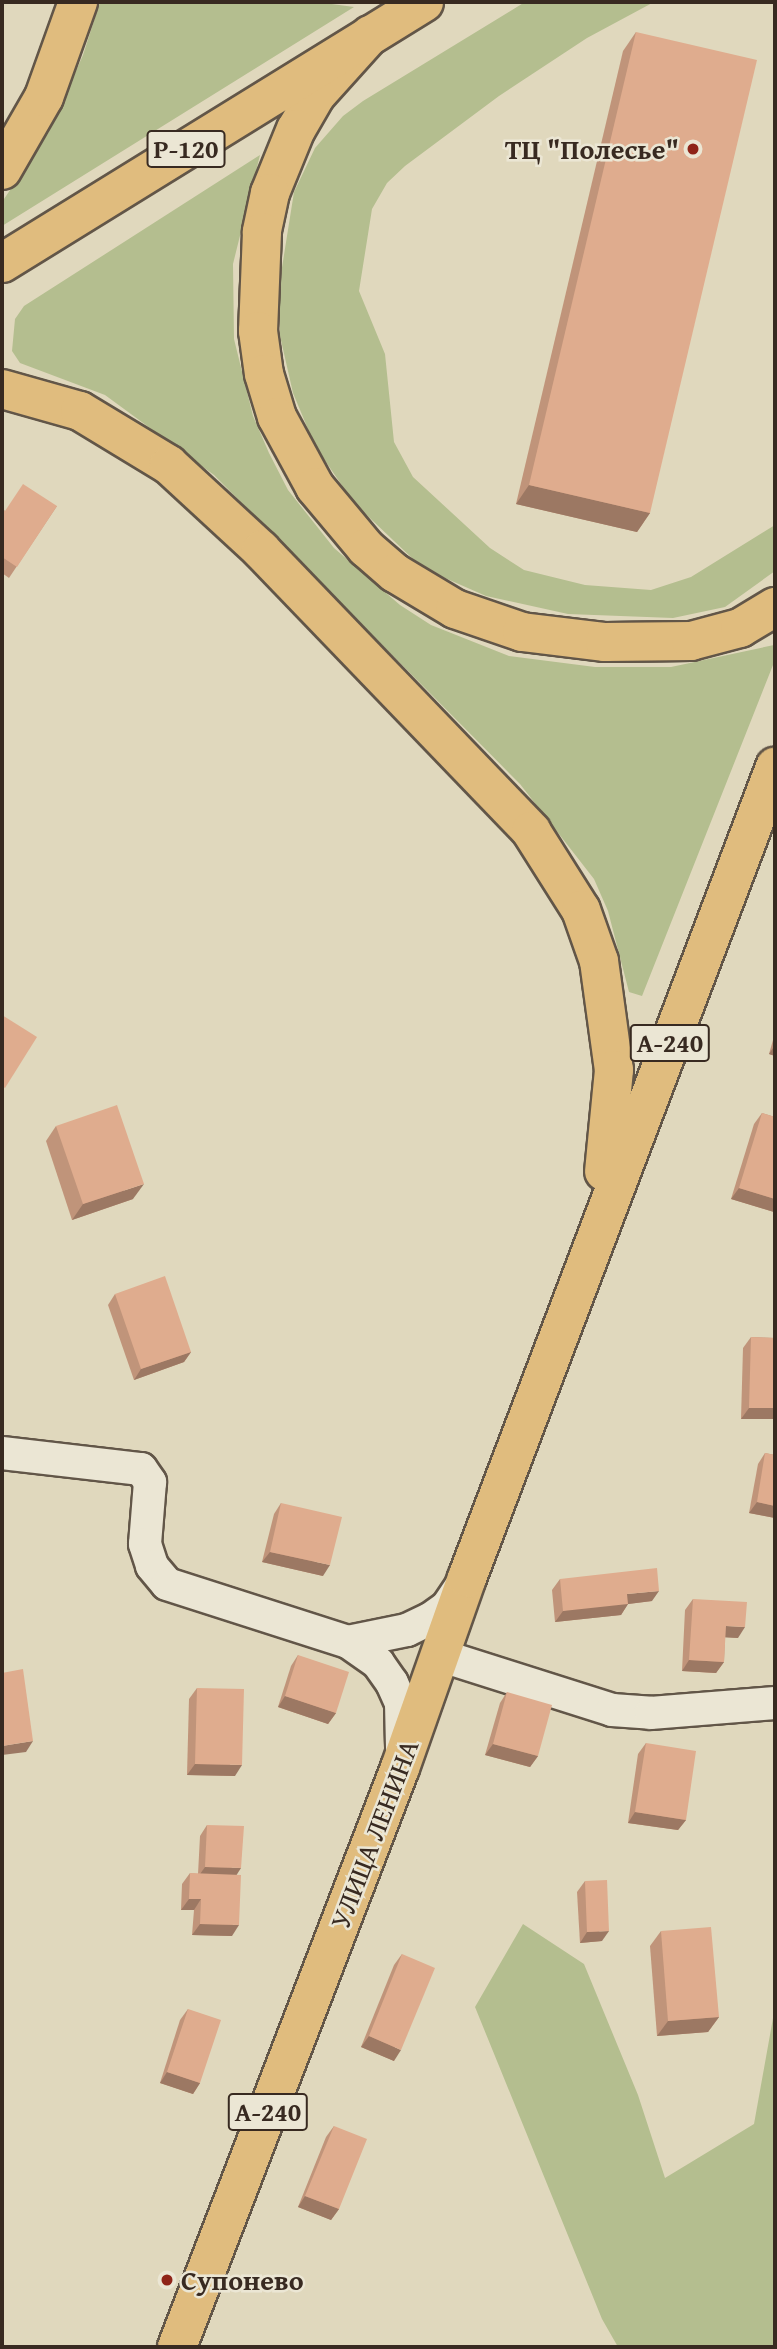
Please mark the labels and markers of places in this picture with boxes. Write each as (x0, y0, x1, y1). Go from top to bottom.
place label: ТЦ "Полесье" (505, 132, 679, 166)
marker: ТЦ "Полесье" (685, 141, 701, 157)
place label: Супонево (181, 2263, 304, 2297)
marker: Супонево (159, 2272, 175, 2288)

